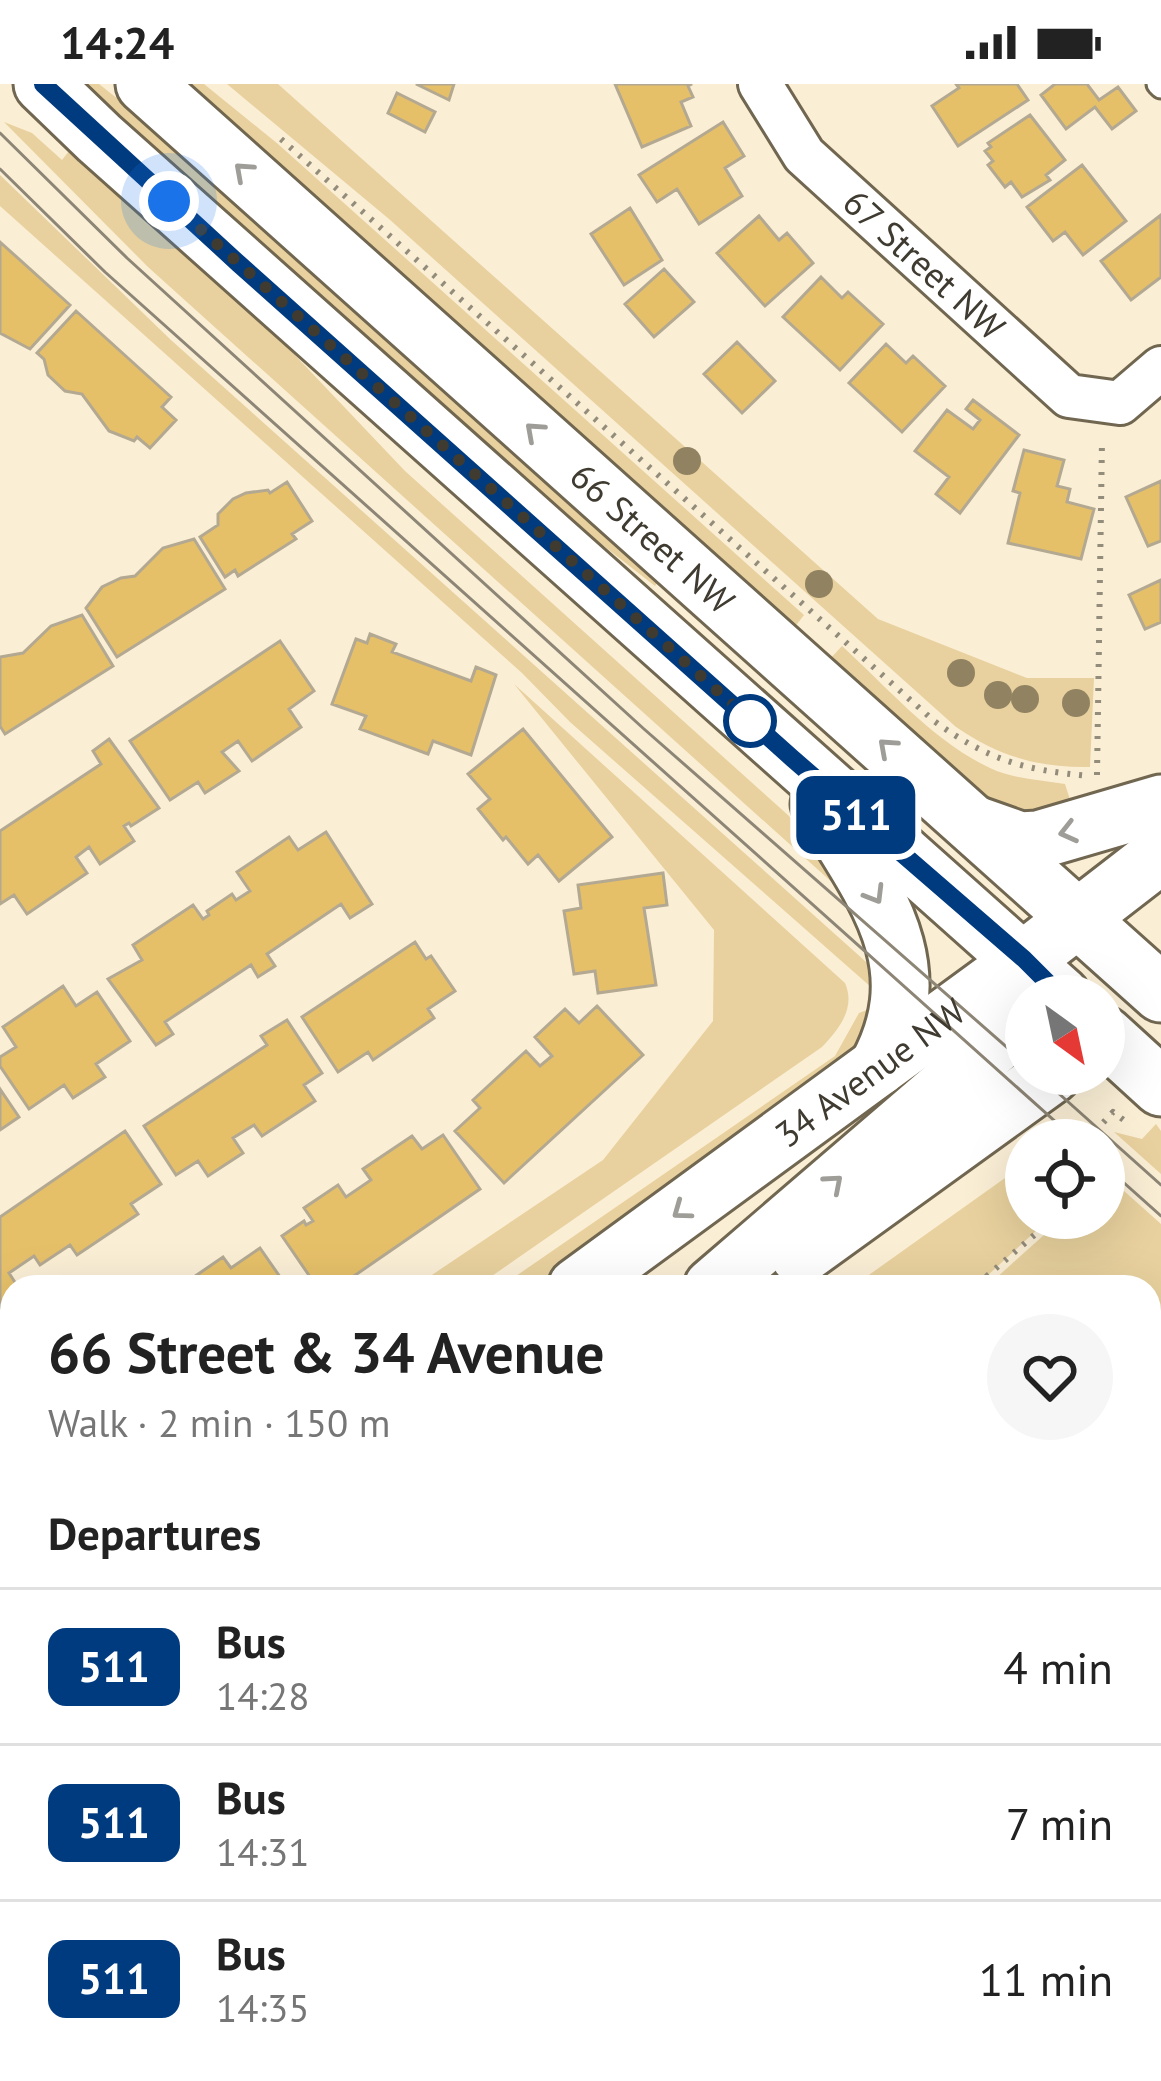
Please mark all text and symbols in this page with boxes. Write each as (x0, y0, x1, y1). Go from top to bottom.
text: 14:24 (60, 13, 174, 71)
one-way arrow (235, 164, 256, 185)
your location (139, 171, 199, 231)
street label: 67 Street NW (834, 178, 1015, 350)
one-way arrow (526, 424, 547, 445)
street label: 66 Street NW (561, 452, 745, 624)
unlabelled marker (725, 696, 775, 746)
one-way arrow (880, 740, 901, 761)
line badge: 511 (787, 776, 925, 854)
text: 511 (820, 787, 892, 842)
one-way arrow (1058, 818, 1079, 843)
one-way arrow (861, 882, 883, 904)
north arrow (1005, 975, 1125, 1095)
map controls (1005, 975, 1125, 1239)
street label: 34 Avenue NW (765, 987, 974, 1157)
button: locate (1005, 1119, 1125, 1239)
one-way arrow (820, 1176, 842, 1198)
one-way arrow (673, 1196, 695, 1218)
button: heart (987, 1314, 1113, 1440)
text: 66 Street & 34 Avenue (48, 1315, 605, 1389)
text: Walk · 2 min · 150 m (48, 1397, 390, 1448)
text: Departures (48, 1504, 261, 1562)
text: Bus (216, 1612, 286, 1670)
text: 4 min (1003, 1638, 1113, 1696)
text: 511 (78, 1639, 150, 1694)
text: 14:28 (216, 1670, 310, 1721)
text: Bus (216, 1768, 286, 1826)
text: 7 min (1006, 1794, 1113, 1852)
text: 511 (78, 1795, 150, 1850)
text: 14:31 (216, 1826, 310, 1877)
text: Bus (216, 1924, 286, 1982)
text: 11 min (979, 1950, 1113, 2008)
text: 511 (78, 1951, 150, 2006)
text: 14:35 (216, 1982, 310, 2033)

